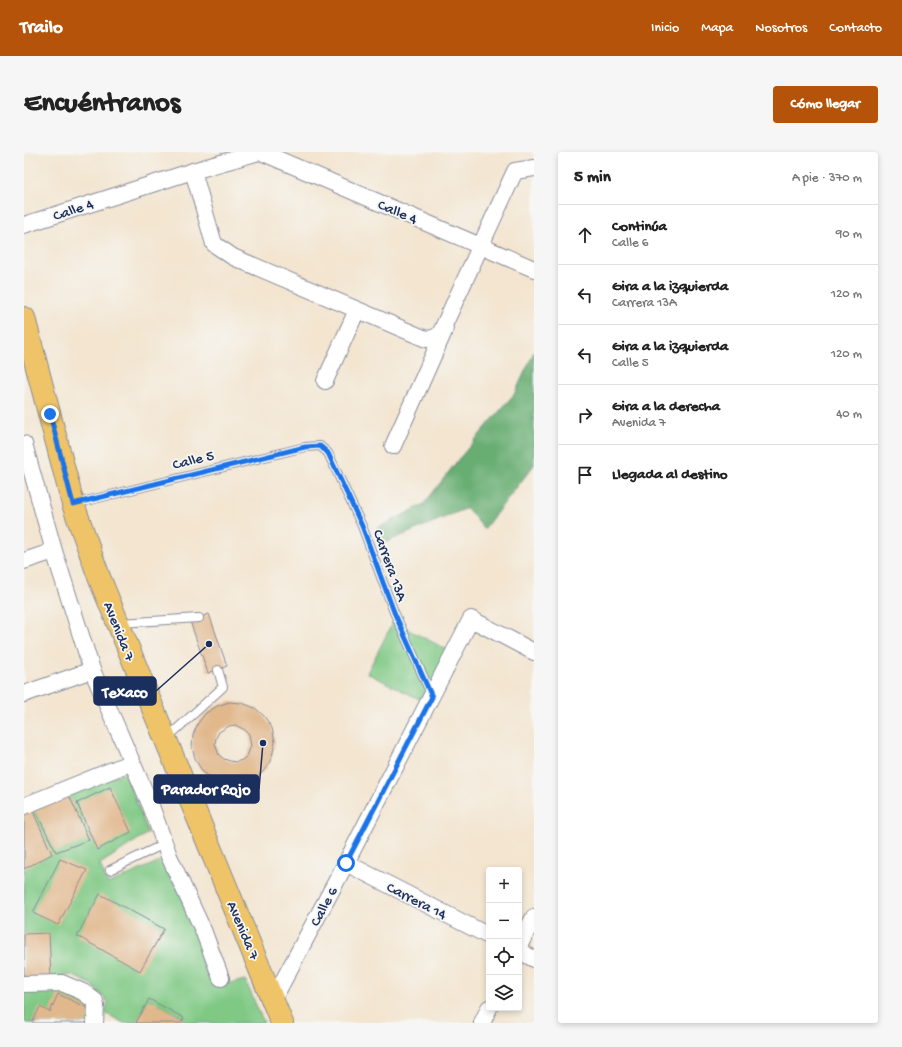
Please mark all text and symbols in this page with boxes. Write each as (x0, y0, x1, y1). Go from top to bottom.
text: Trailo (20, 17, 63, 40)
text: Inicio (651, 20, 679, 37)
text: Mapa (701, 20, 733, 37)
text: Nosotros (755, 20, 807, 37)
text: Contacto (829, 20, 882, 37)
button: Cómo llegar (773, 86, 878, 123)
text: Encuéntranos (24, 88, 180, 121)
text: 5 min (574, 168, 611, 188)
text: A pie · 370 m (792, 171, 862, 186)
street label: Calle 4 (51, 196, 96, 226)
street label: Calle 4 (375, 196, 420, 229)
text: Continúa (612, 218, 667, 236)
icon: ahead (574, 224, 596, 246)
text: 90 m (836, 227, 862, 242)
text: Calle 6 (612, 236, 648, 251)
text: Gira a la izquierda (612, 278, 728, 296)
icon: left (574, 284, 596, 306)
text: 120 m (831, 287, 862, 302)
text: Carrera 13A (612, 296, 677, 311)
text: Gira a la izquierda (612, 338, 728, 356)
icon: left (574, 344, 596, 366)
text: 120 m (831, 347, 862, 362)
text: Calle 5 (612, 356, 649, 371)
text: Gira a la derecha (612, 398, 720, 416)
icon: right (574, 404, 596, 426)
route end (41, 405, 59, 423)
text: 40 m (836, 407, 862, 422)
text: Avenida 7 (612, 416, 666, 431)
street label: Calle 5 (171, 447, 216, 475)
icon: arrive (574, 464, 596, 486)
text: Llegada al destino (612, 466, 728, 484)
street label: Carrera 13A (368, 528, 411, 605)
street label: Avenida 7 (98, 600, 139, 665)
callout: Texaco (94, 677, 156, 705)
text: Texaco (100, 685, 148, 704)
callout: Parador Rojo (154, 775, 259, 803)
text: Parador Rojo (160, 782, 251, 801)
route start (337, 854, 355, 872)
map controls (486, 867, 522, 1011)
button: + (486, 867, 522, 903)
street label: Carrera 14 (383, 879, 449, 925)
street label: Calle 6 (307, 884, 343, 930)
street label: Avenida 7 (222, 899, 263, 964)
button: − (486, 903, 522, 939)
button: locate (486, 939, 522, 975)
button: layers (486, 975, 522, 1011)

